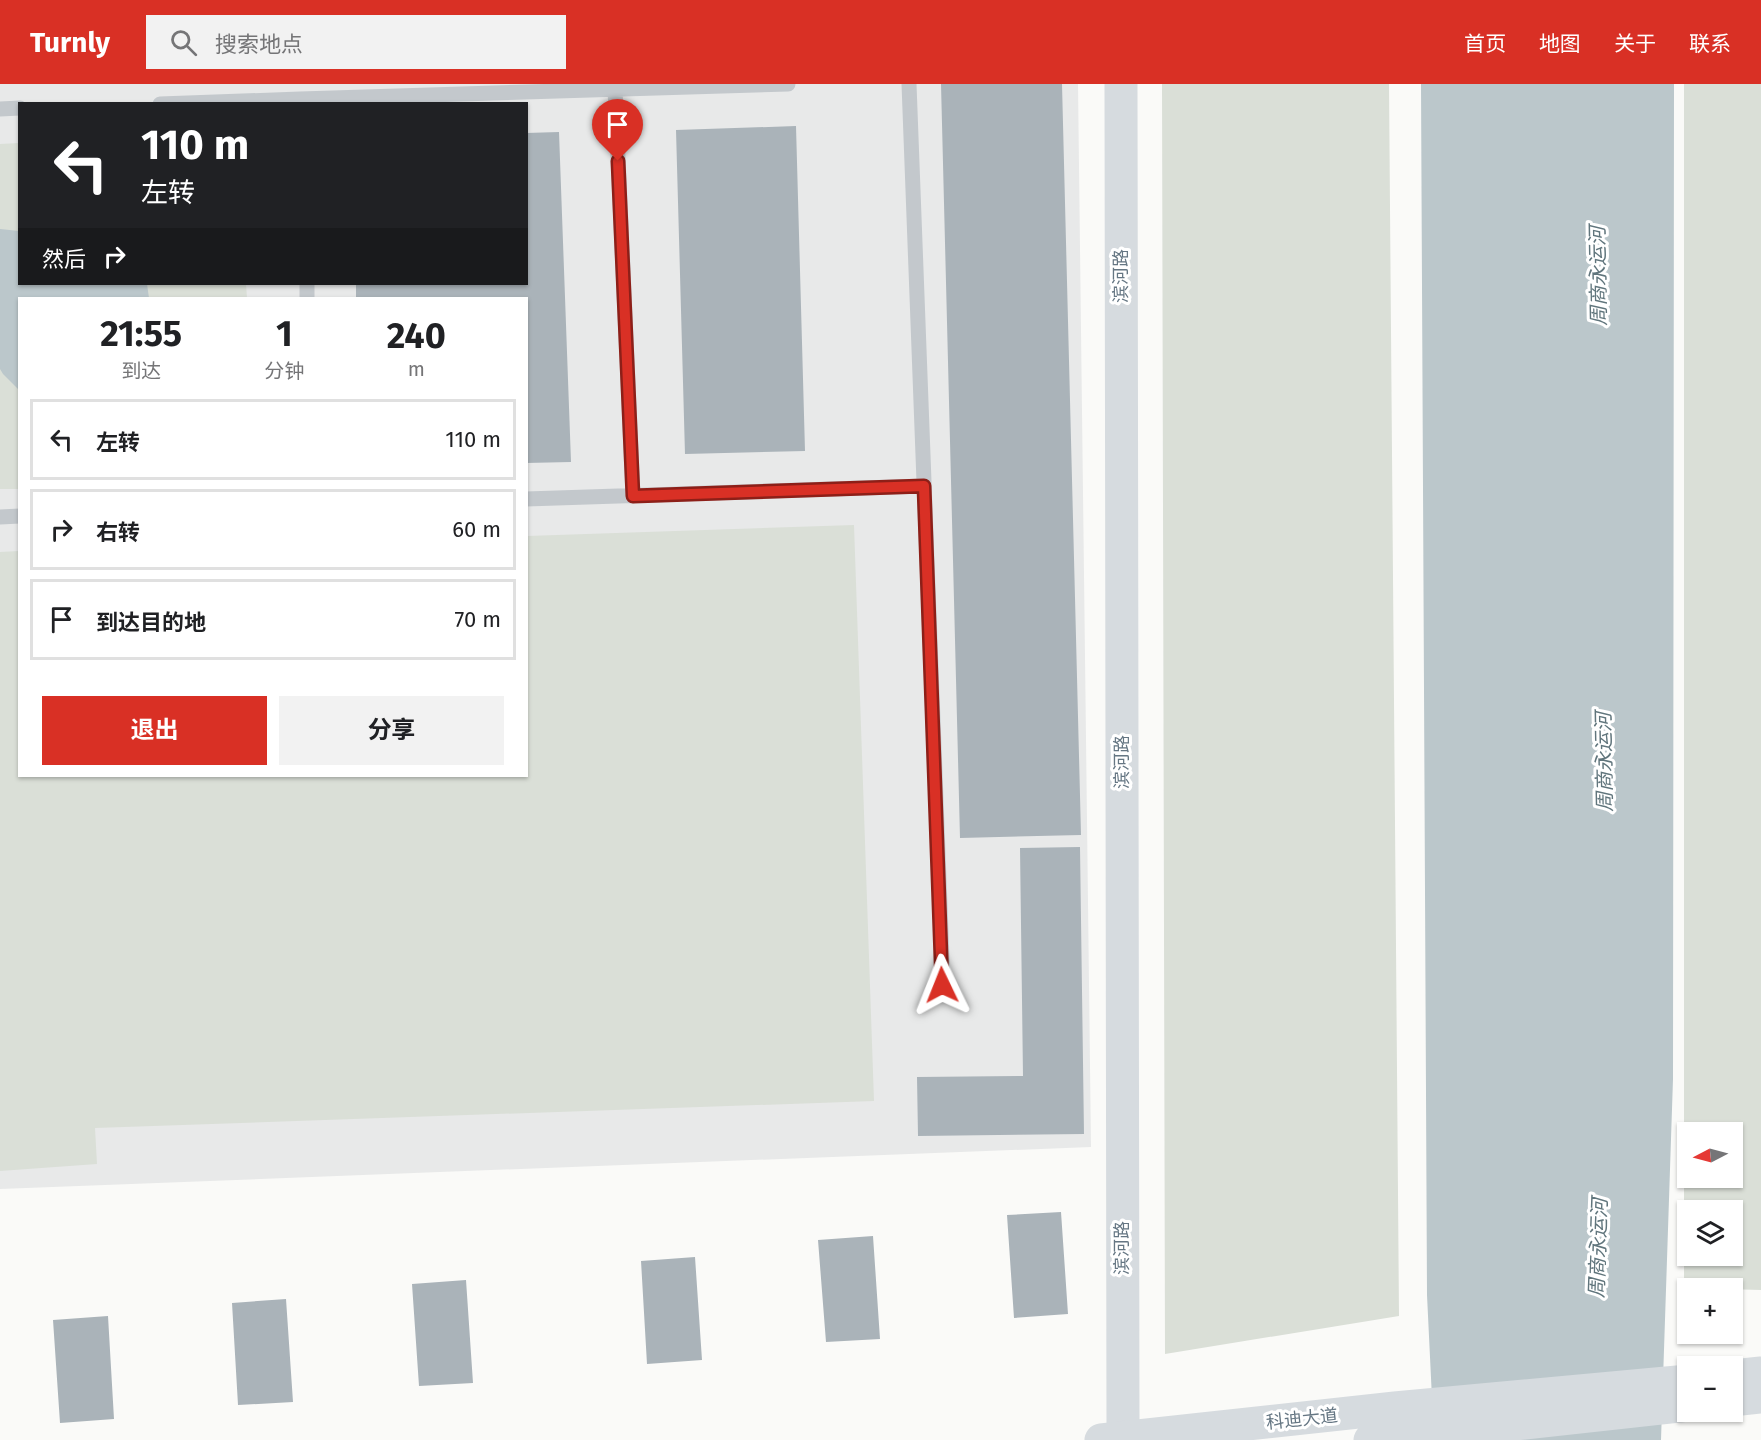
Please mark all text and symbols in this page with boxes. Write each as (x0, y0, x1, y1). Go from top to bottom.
search box (146, 15, 566, 69)
text: Turnly (30, 26, 110, 59)
icon: search (167, 26, 200, 59)
text: 搜索地点 (215, 31, 303, 58)
text: 首页 (1464, 31, 1506, 57)
text: 地图 (1539, 31, 1581, 57)
text: 关于 (1614, 31, 1656, 57)
text: 联系 (1689, 31, 1731, 57)
pin (592, 99, 643, 161)
icon: arrive (601, 108, 634, 141)
text: 110 m (141, 120, 249, 170)
icon: left (42, 126, 120, 204)
text: 左转 (141, 177, 195, 209)
water label: 周商永运河 (1585, 222, 1611, 326)
icon: right (98, 240, 131, 273)
text: 然后 (42, 246, 86, 273)
street label: 滨河路 (1110, 249, 1132, 303)
text: 21:55 (100, 312, 182, 356)
text: 1 (276, 312, 293, 356)
text: 240 (387, 314, 446, 358)
text: m (408, 357, 425, 381)
text: 到达 (121, 359, 161, 383)
text: 分钟 (264, 359, 304, 383)
icon: left (45, 423, 78, 456)
text: 110 m (445, 426, 501, 453)
text: 左转 (96, 429, 140, 456)
icon: right (45, 513, 78, 546)
text: 60 m (452, 516, 501, 543)
text: 右转 (96, 519, 140, 546)
icon: arrive (45, 603, 78, 636)
text: 70 m (455, 606, 501, 633)
text: 到达目的地 (96, 609, 206, 636)
button: 退出 (42, 696, 267, 765)
button: 分享 (279, 696, 504, 765)
water label: 周商永运河 (1591, 708, 1617, 812)
street label: 滨河路 (1111, 735, 1133, 789)
position arrow (910, 953, 974, 1017)
north arrow (1677, 1122, 1743, 1188)
map controls (1677, 1122, 1743, 1422)
water label: 周商永运河 (1584, 1194, 1612, 1298)
button: layers (1677, 1200, 1743, 1266)
street label: 滨河路 (1111, 1221, 1133, 1275)
button: + (1677, 1278, 1743, 1344)
button: − (1677, 1356, 1743, 1422)
street label: 科迪大道 (1265, 1404, 1339, 1434)

